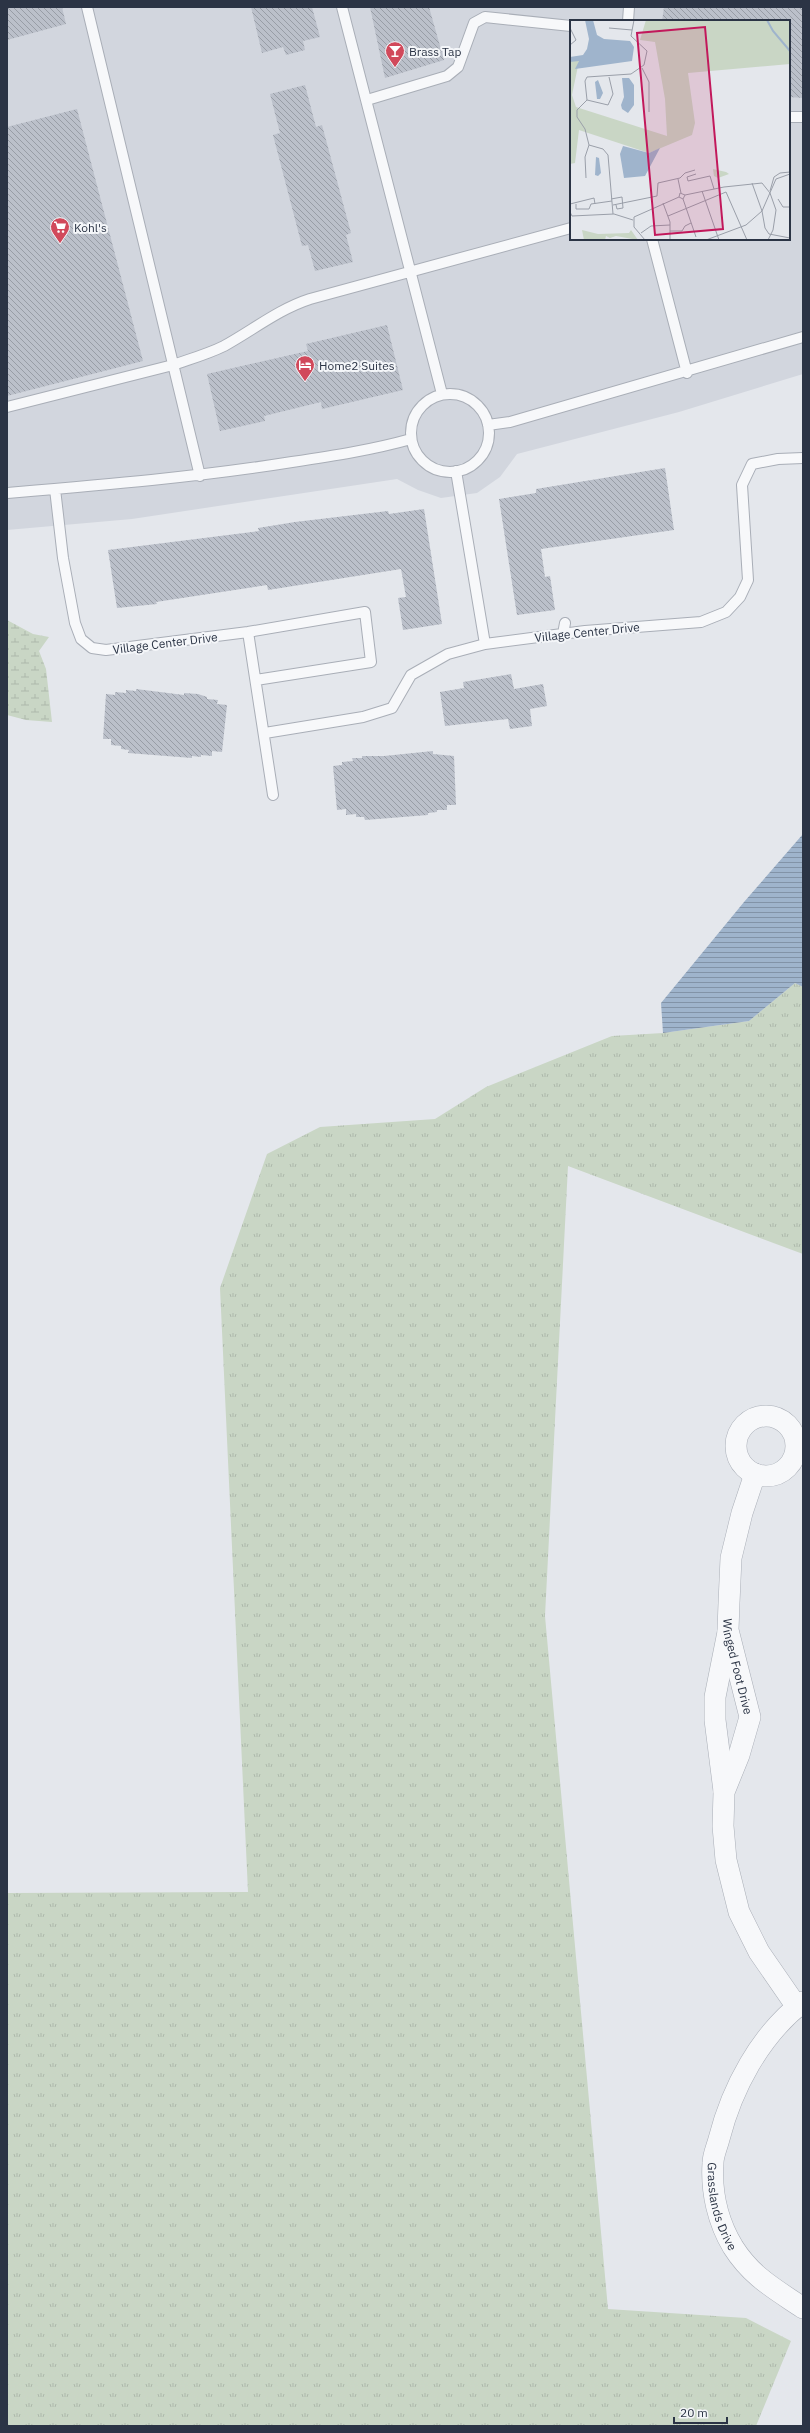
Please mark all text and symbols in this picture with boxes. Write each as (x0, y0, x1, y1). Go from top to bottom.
inset map (570, 20, 790, 240)
bar icon: Brass Tap (384, 40, 406, 68)
place label: Brass Tap (409, 44, 461, 59)
supermarket icon: Kohl's (49, 216, 71, 244)
place label: Kohl's (74, 220, 107, 235)
hotel icon: Home2 Suites (294, 354, 316, 382)
place label: Home2 Suites (319, 358, 395, 373)
street label: Village Center Drive (534, 619, 641, 645)
street label: Village Center Drive (112, 629, 219, 657)
street label: Winged Foot Drive (721, 1618, 757, 1716)
street label: Grasslands Drive (705, 2162, 741, 2253)
scale bar (674, 2399, 727, 2425)
text: 20 m (680, 2405, 708, 2420)

